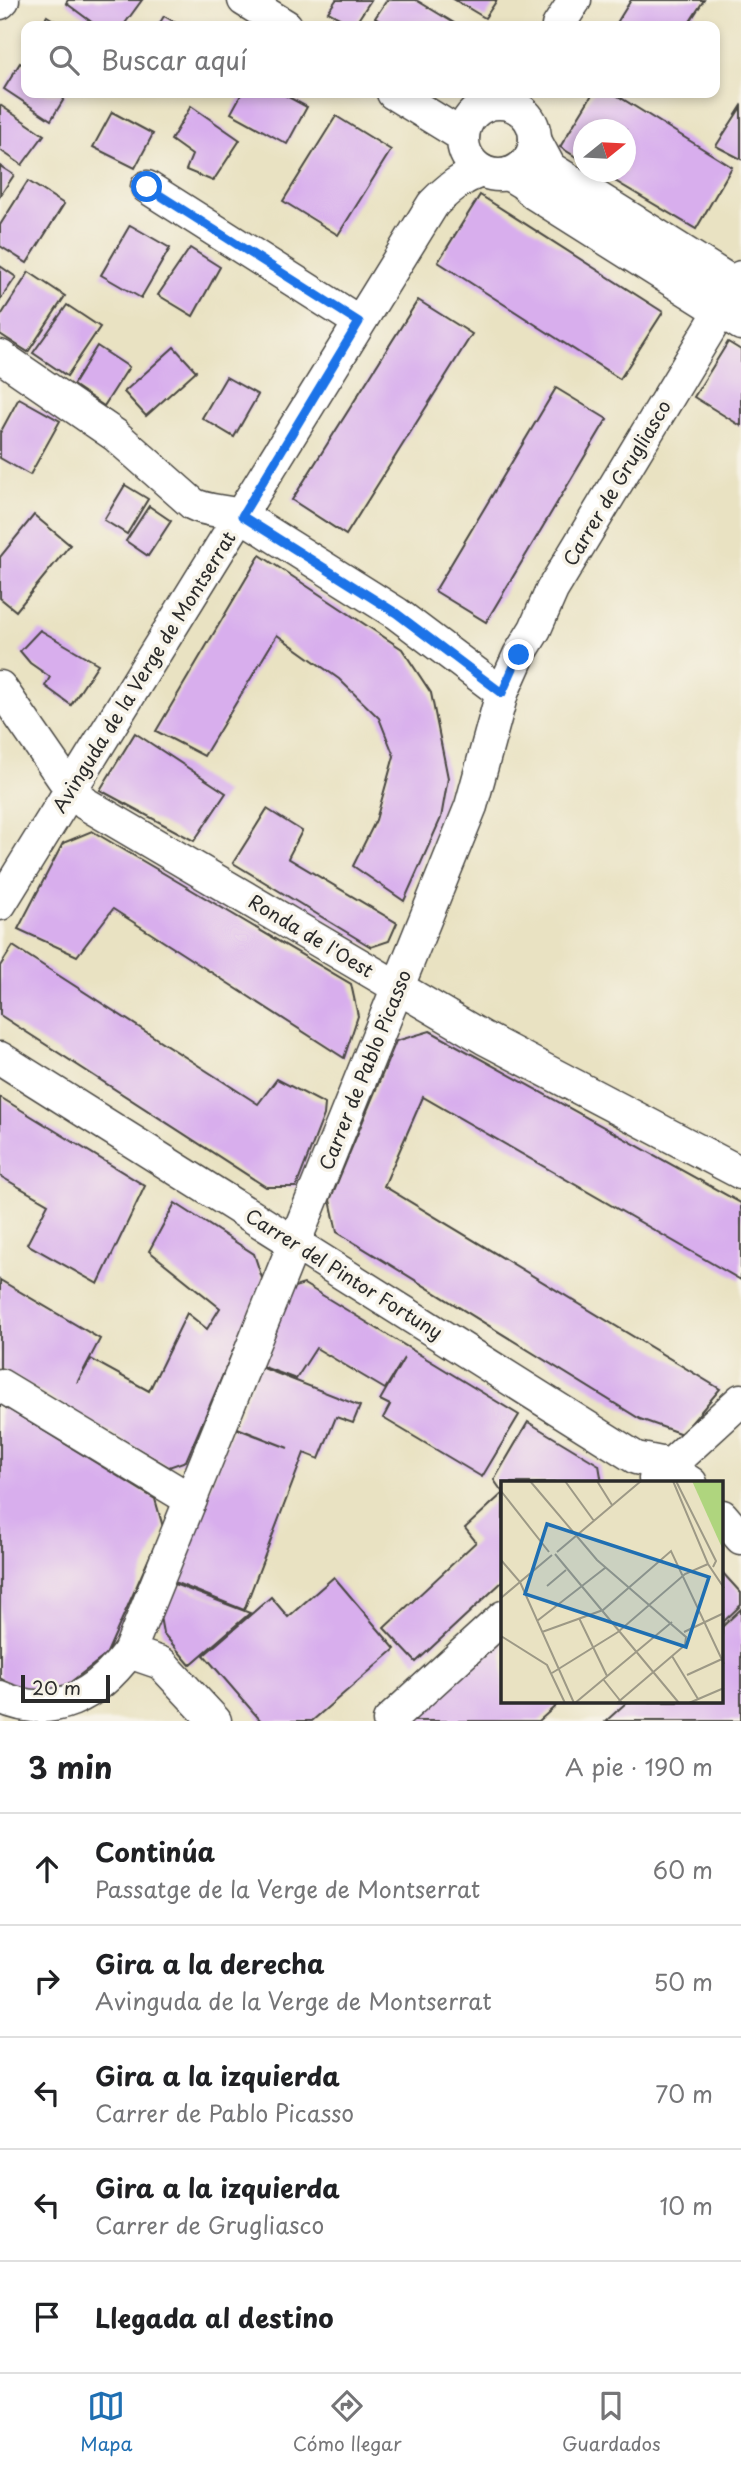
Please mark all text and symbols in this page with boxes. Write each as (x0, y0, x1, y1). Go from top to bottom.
search box (21, 21, 720, 98)
text: Buscar aquí (101, 40, 247, 79)
icon: search (45, 41, 83, 79)
north arrow (573, 119, 636, 182)
route start (131, 171, 162, 202)
street label: Carrer de Grugliasco (555, 394, 677, 571)
street label: Avinguda de la Verge de Montserrat (44, 525, 242, 818)
route end (503, 639, 534, 670)
street label: Ronda de l'Oest (244, 887, 380, 984)
street label: Carrer de Pablo Picasso (311, 965, 417, 1174)
street label: Carrer del Pintor Fortuny (240, 1201, 449, 1345)
inset map (501, 1481, 724, 1703)
scale bar (21, 1672, 110, 1704)
text: 20 m (32, 1673, 81, 1701)
text: 3 min (28, 1744, 113, 1789)
text: A pie · 190 m (565, 1749, 713, 1784)
text: Continúa (95, 1832, 215, 1871)
icon: ahead (28, 1850, 66, 1888)
text: 60 m (653, 1852, 713, 1887)
text: Passatge de la Verge de Montserrat (95, 1871, 480, 1906)
text: Gira a la derecha (95, 1944, 325, 1983)
icon: right (28, 1962, 66, 2000)
text: 50 m (653, 1964, 713, 1999)
text: Avinguda de la Verge de Montserrat (95, 1983, 492, 2018)
text: Gira a la izquierda (95, 2056, 340, 2095)
icon: left (28, 2074, 66, 2112)
text: 70 m (655, 2076, 713, 2111)
text: Carrer de Pablo Picasso (95, 2095, 354, 2130)
text: Gira a la izquierda (95, 2168, 340, 2207)
icon: left (28, 2186, 66, 2224)
text: 10 m (659, 2188, 713, 2223)
text: Carrer de Grugliasco (95, 2207, 324, 2242)
icon: arrive (28, 2298, 66, 2336)
text: Llegada al destino (95, 2298, 334, 2337)
tab: Mapa (80, 2387, 132, 2457)
tab: Cómo llegar (293, 2387, 402, 2457)
tab: Guardados (562, 2387, 661, 2457)

